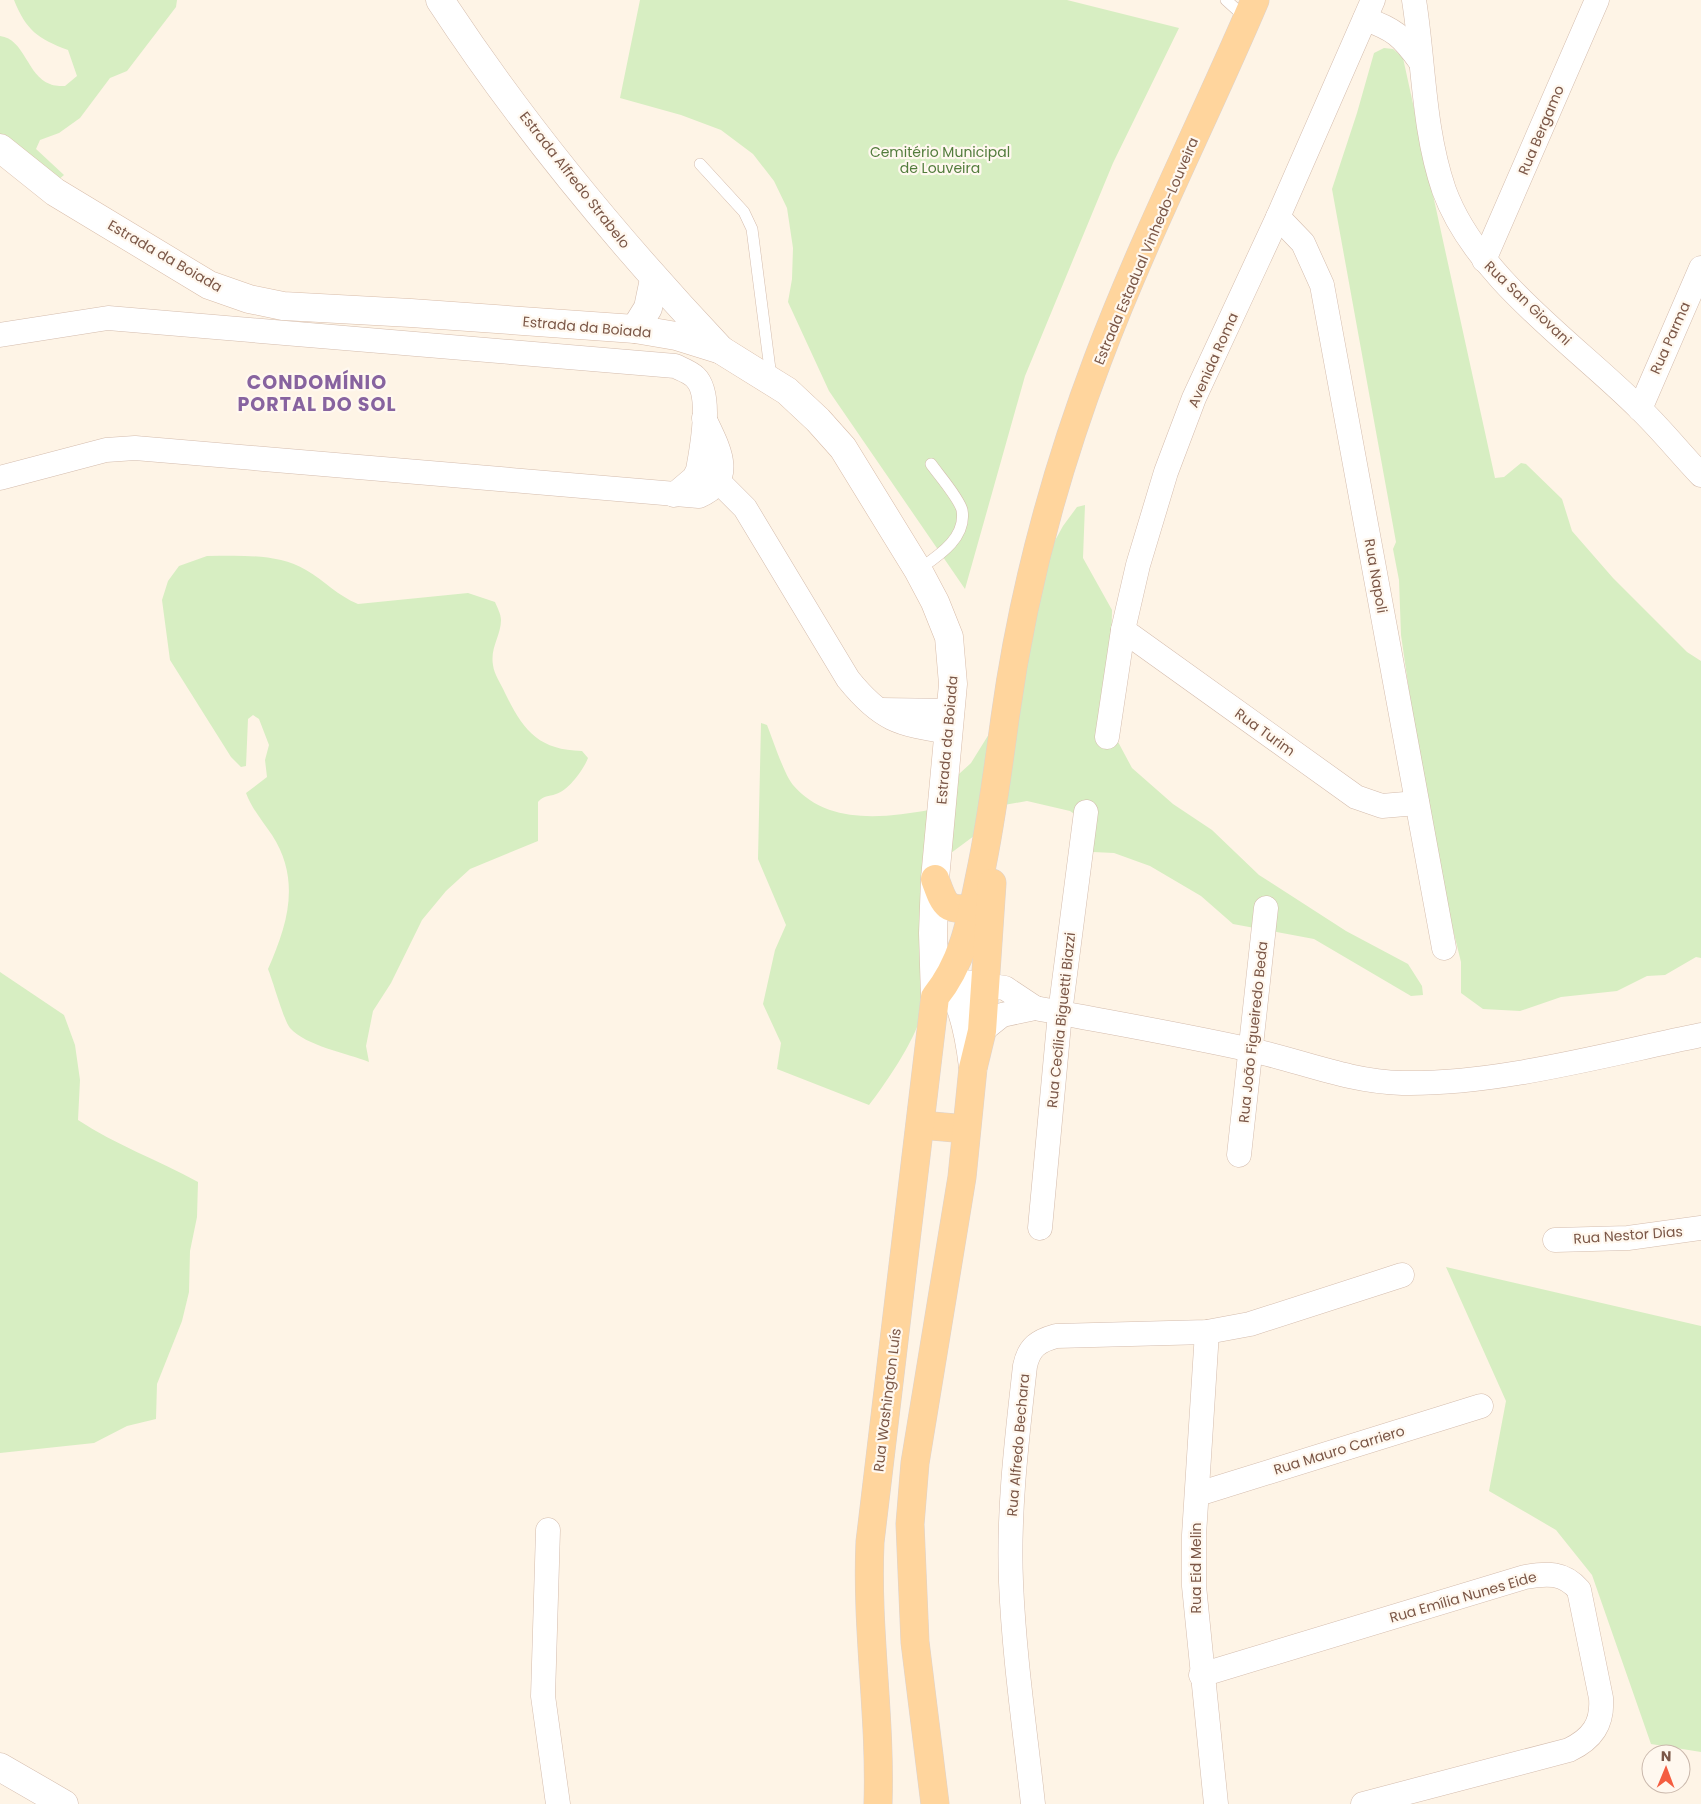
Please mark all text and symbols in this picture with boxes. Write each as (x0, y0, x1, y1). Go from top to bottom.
street label: Rua Bergamo (1513, 82, 1569, 178)
street label: Estrada Alfredo Strabelo (515, 107, 635, 253)
street label: Estrada Estadual Vinhedo-Louveira (1089, 134, 1203, 368)
park label: Cemitério Municipal de Louveira (870, 142, 1010, 178)
street label: Estrada da Boiada (104, 215, 226, 297)
street label: Rua San Giovani (1480, 256, 1576, 350)
street label: Rua Parma (1645, 299, 1695, 377)
street label: Avenida Roma (1183, 309, 1243, 411)
street label: Estrada da Boiada (522, 311, 652, 343)
district label: CONDOMÍNIO PORTAL DO SOL (238, 369, 396, 418)
street label: Rua Napoli (1360, 537, 1392, 615)
street label: Estrada da Boiada (931, 675, 963, 805)
street label: Rua Turim (1231, 703, 1299, 761)
street label: Rua Cecília Biguetti Biazzi (1042, 931, 1080, 1109)
street label: Rua João Figueiredo Beda (1234, 940, 1272, 1124)
street label: Rua Nestor Dias (1573, 1221, 1683, 1249)
street label: Rua Washington Luís (868, 1327, 906, 1473)
street label: Rua Alfredo Bechara (1002, 1373, 1034, 1517)
street label: Rua Mauro Carriero (1271, 1421, 1407, 1479)
street label: Rua Eid Melin (1186, 1522, 1206, 1614)
street label: Rua Emília Nunes Eide (1387, 1566, 1539, 1628)
north arrow (1641, 1744, 1691, 1794)
text: N (1661, 1746, 1672, 1766)

